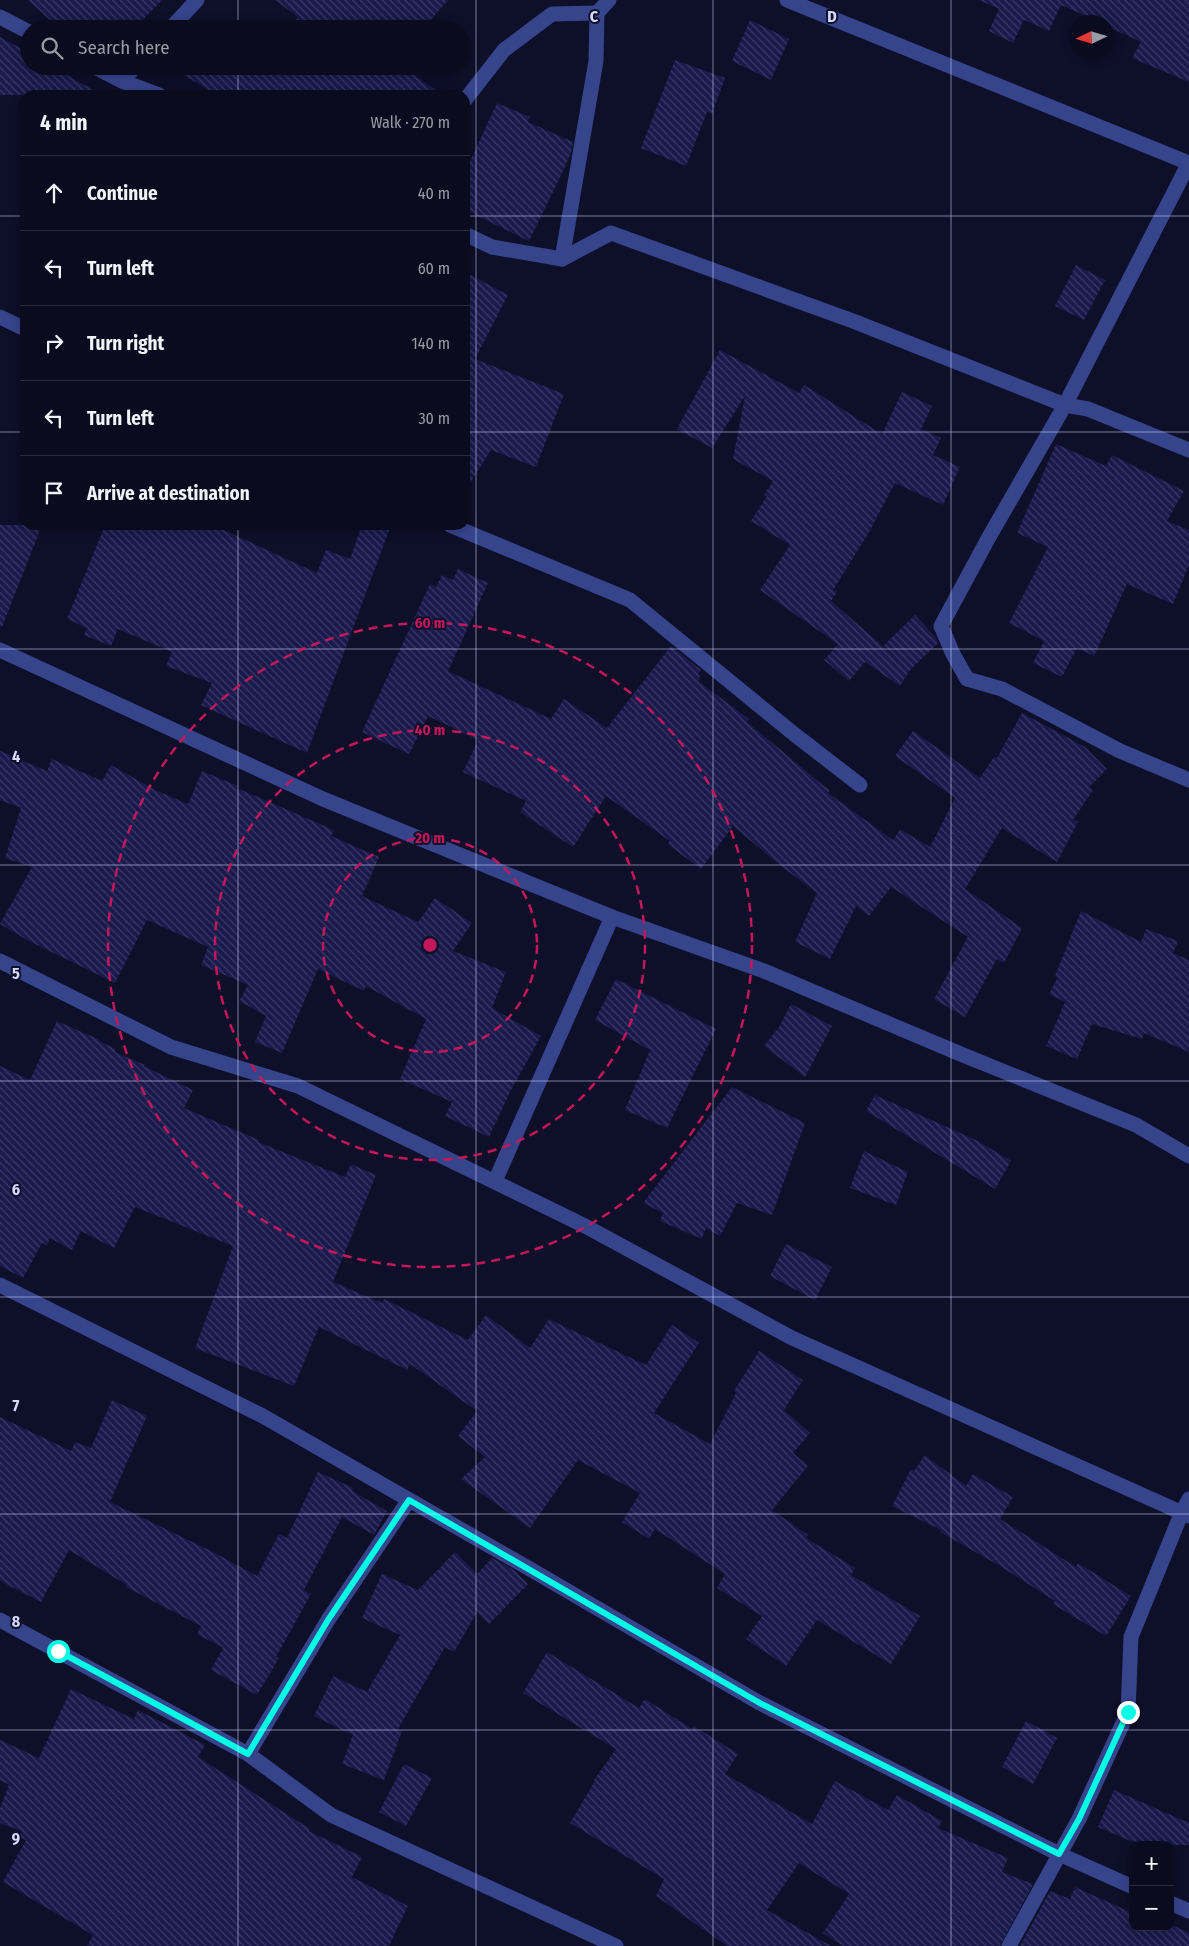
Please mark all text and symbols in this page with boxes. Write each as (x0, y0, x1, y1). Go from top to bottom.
text: C (590, 7, 599, 26)
text: D (827, 7, 837, 26)
north arrow (1069, 15, 1114, 60)
search box (20, 20, 470, 75)
icon: search (38, 34, 66, 62)
text: Search here (78, 36, 170, 59)
text: 4 min (40, 110, 88, 136)
text: Walk · 270 m (371, 113, 450, 132)
icon: ahead (40, 179, 68, 207)
text: Continue (87, 182, 158, 205)
text: 40 m (418, 184, 450, 203)
icon: left (40, 254, 68, 282)
text: Turn left (87, 257, 154, 280)
text: 60 m (418, 259, 450, 278)
icon: right (40, 329, 68, 357)
text: Turn right (87, 332, 164, 355)
text: 140 m (412, 334, 450, 353)
icon: left (40, 404, 68, 432)
text: Turn left (87, 407, 154, 430)
text: 30 m (418, 409, 450, 428)
icon: arrive (40, 479, 68, 507)
text: Arrive at destination (87, 482, 250, 505)
text: 60 m (415, 614, 445, 632)
text: 40 m (415, 721, 445, 739)
text: 4 (12, 747, 20, 766)
text: 20 m (414, 829, 445, 847)
centre of rings (421, 936, 439, 954)
text: 5 (12, 964, 20, 983)
text: 6 (12, 1180, 20, 1199)
text: 7 (13, 1396, 20, 1415)
text: 8 (12, 1612, 21, 1631)
route start (47, 1640, 70, 1663)
route end (1117, 1701, 1140, 1724)
text: 9 (12, 1829, 20, 1848)
map controls (1129, 1841, 1174, 1931)
button: + (1129, 1841, 1174, 1886)
button: − (1129, 1886, 1174, 1931)

